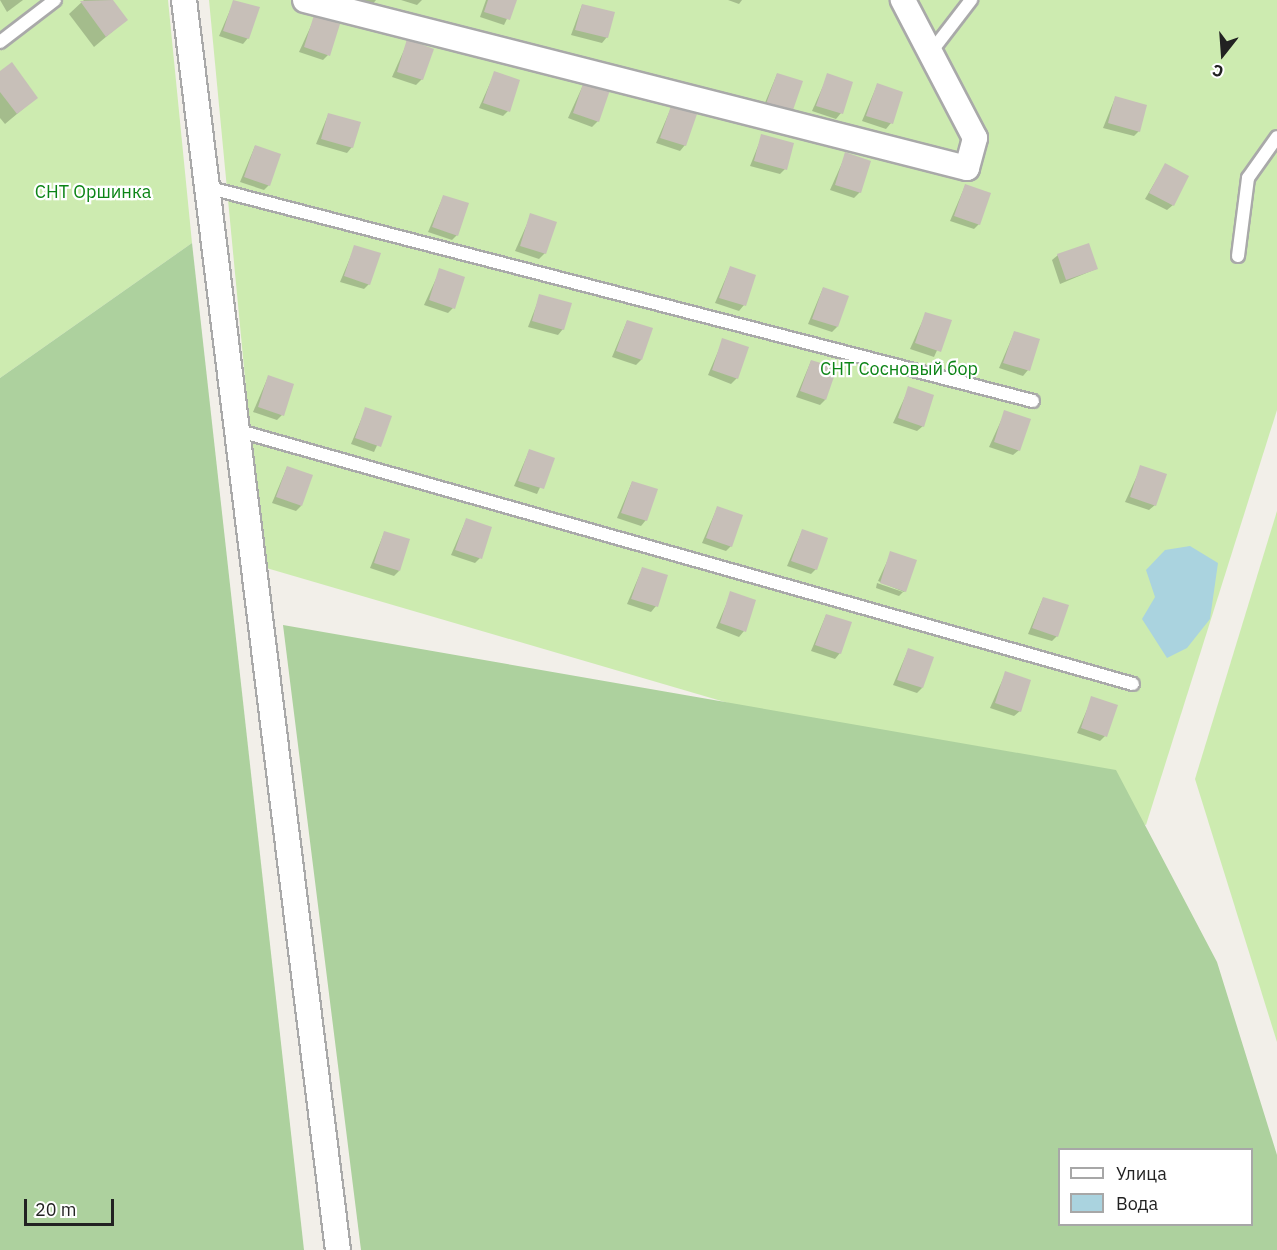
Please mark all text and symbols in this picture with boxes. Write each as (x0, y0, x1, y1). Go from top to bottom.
north arrow (1193, 24, 1253, 84)
text: С (1210, 60, 1226, 82)
park label: СНТ Оршинка (35, 181, 151, 203)
park label: СНТ Сосновый бор (820, 358, 978, 380)
legend (1058, 1148, 1253, 1226)
text: Улица (1116, 1162, 1167, 1185)
scale bar (27, 1187, 117, 1225)
text: Вода (1116, 1192, 1158, 1215)
text: 20 m (35, 1198, 77, 1221)

